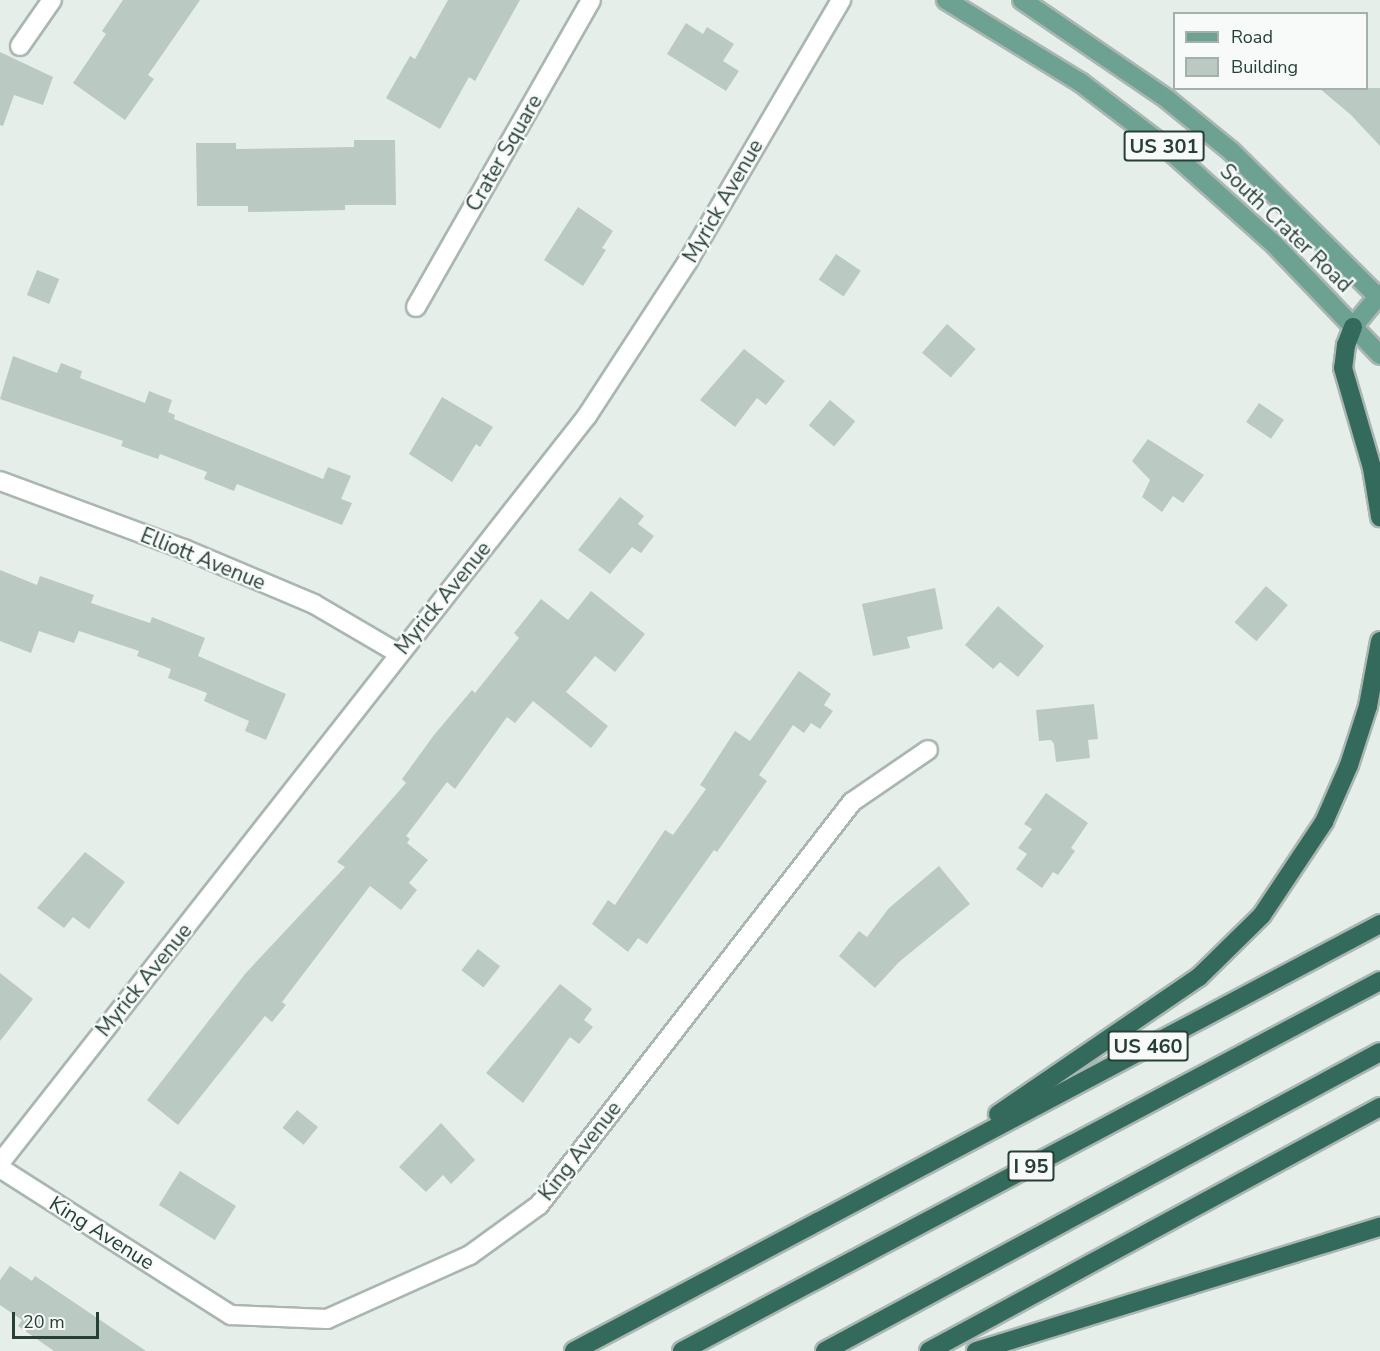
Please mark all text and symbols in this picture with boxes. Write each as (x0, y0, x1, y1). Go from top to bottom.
legend (1173, 12, 1368, 90)
text: Road (1231, 25, 1273, 49)
text: Building (1231, 55, 1298, 79)
street label: Crater Square (460, 90, 548, 216)
road number: US 301 (1124, 129, 1204, 163)
street label: Myrick Avenue (678, 135, 768, 267)
street label: South Crater Road (1215, 159, 1357, 297)
street label: Elliott Avenue (137, 523, 269, 595)
street label: Myrick Avenue (390, 536, 496, 660)
street label: Myrick Avenue (91, 918, 197, 1042)
road number: US 460 (1108, 1029, 1188, 1063)
street label: King Avenue (533, 1096, 627, 1206)
road number: I 95 (1007, 1149, 1055, 1183)
street label: King Avenue (45, 1191, 159, 1275)
scale bar (15, 1300, 102, 1338)
text: 20 m (23, 1310, 65, 1334)

